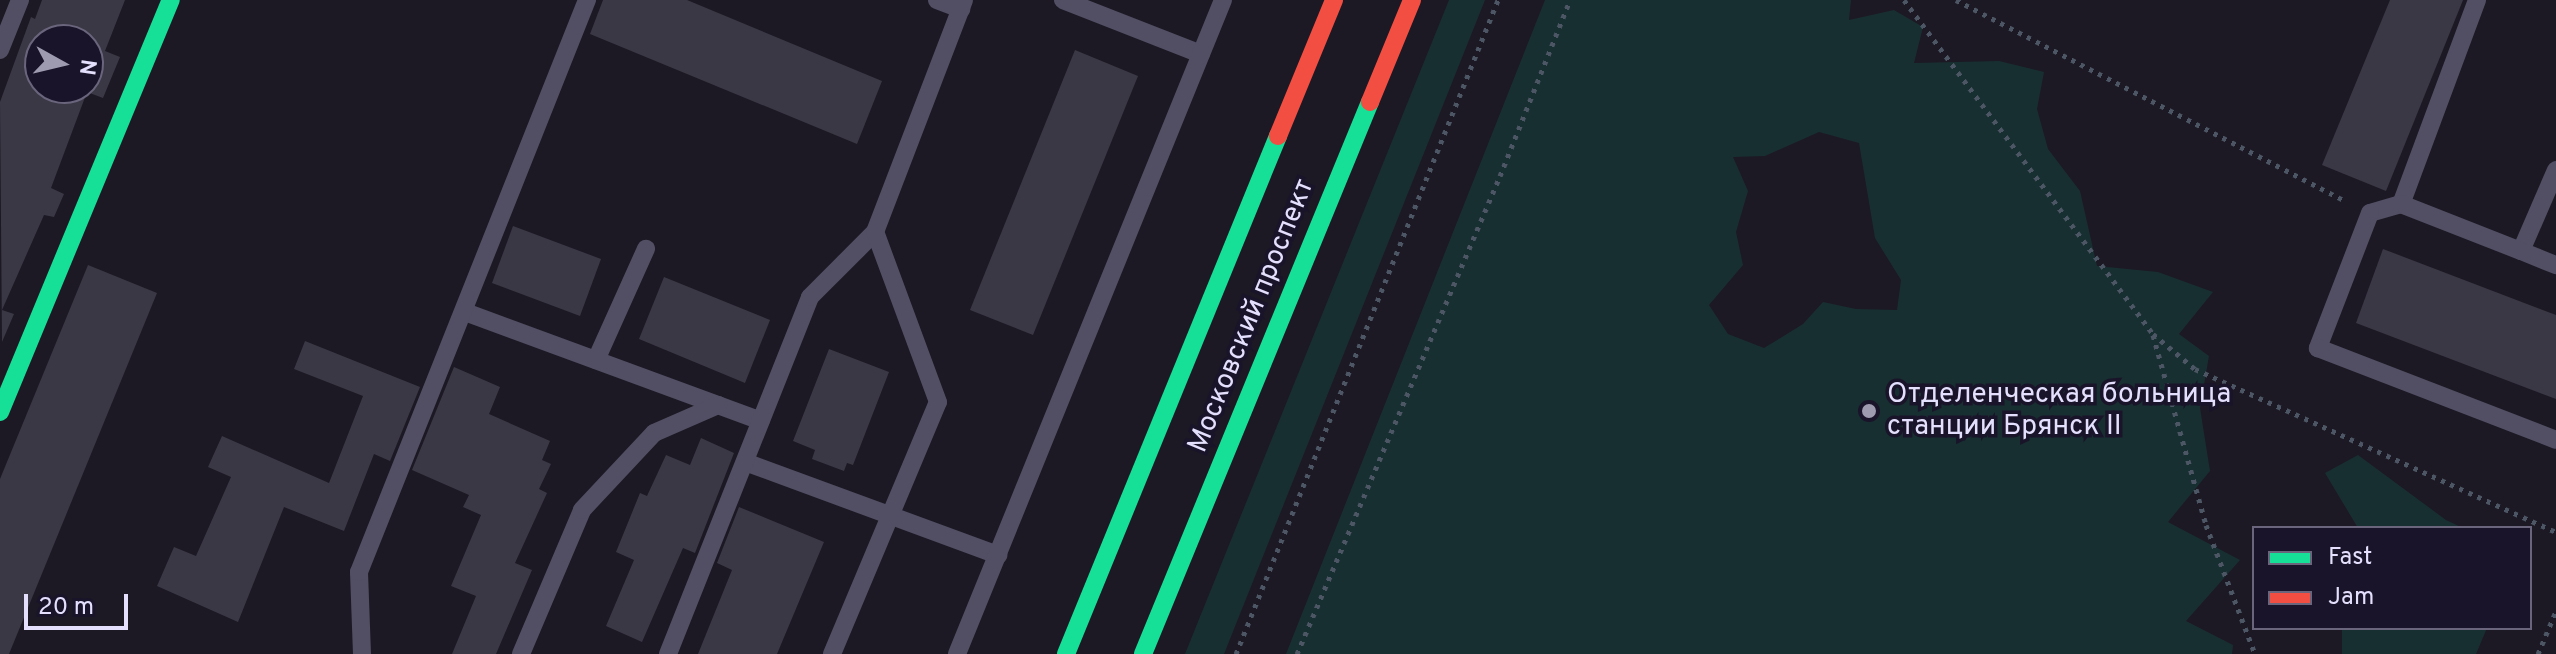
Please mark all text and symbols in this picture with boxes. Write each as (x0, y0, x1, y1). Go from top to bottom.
north arrow (24, 24, 104, 104)
text: N (72, 57, 101, 77)
street label: Московский проспект (1182, 174, 1322, 458)
place label: Отделенческая больница станции Брянск II (1887, 378, 2231, 444)
marker: Отделенческая больница станции Брянск II (1858, 400, 1880, 422)
legend (2252, 526, 2532, 630)
text: Fast (2328, 543, 2372, 573)
scale bar (28, 578, 132, 628)
text: Jam (2328, 583, 2374, 613)
text: 20 m (38, 593, 94, 623)

